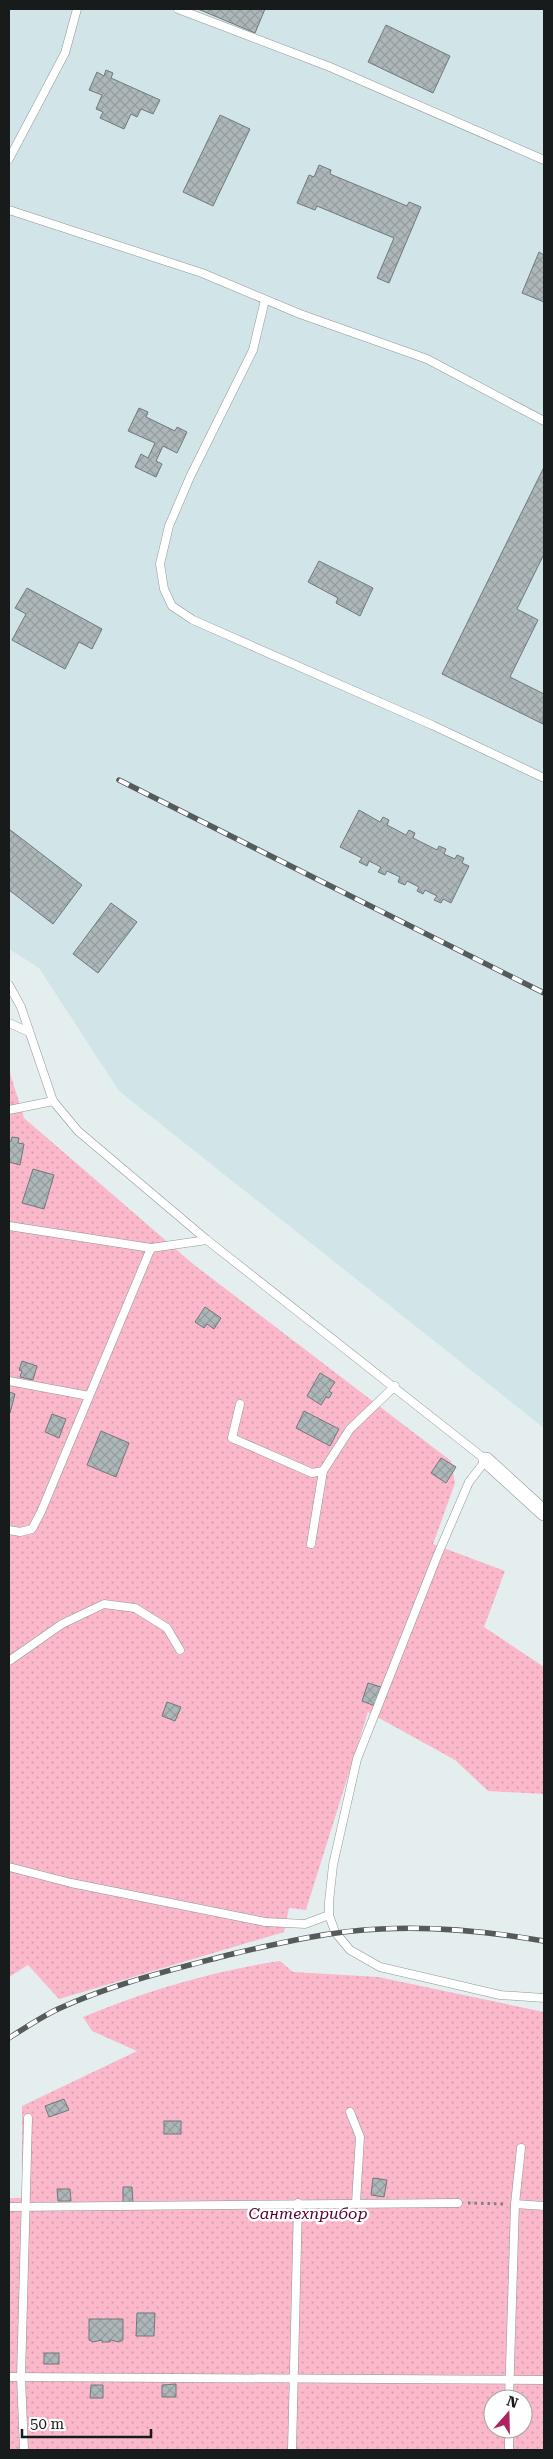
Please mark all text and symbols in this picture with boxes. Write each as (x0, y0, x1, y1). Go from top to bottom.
park label: Сантехприбор (248, 2204, 368, 2223)
north arrow (483, 2389, 533, 2439)
text: N (505, 2392, 520, 2411)
scale bar (22, 2406, 151, 2438)
text: 50 m (30, 2415, 65, 2433)

